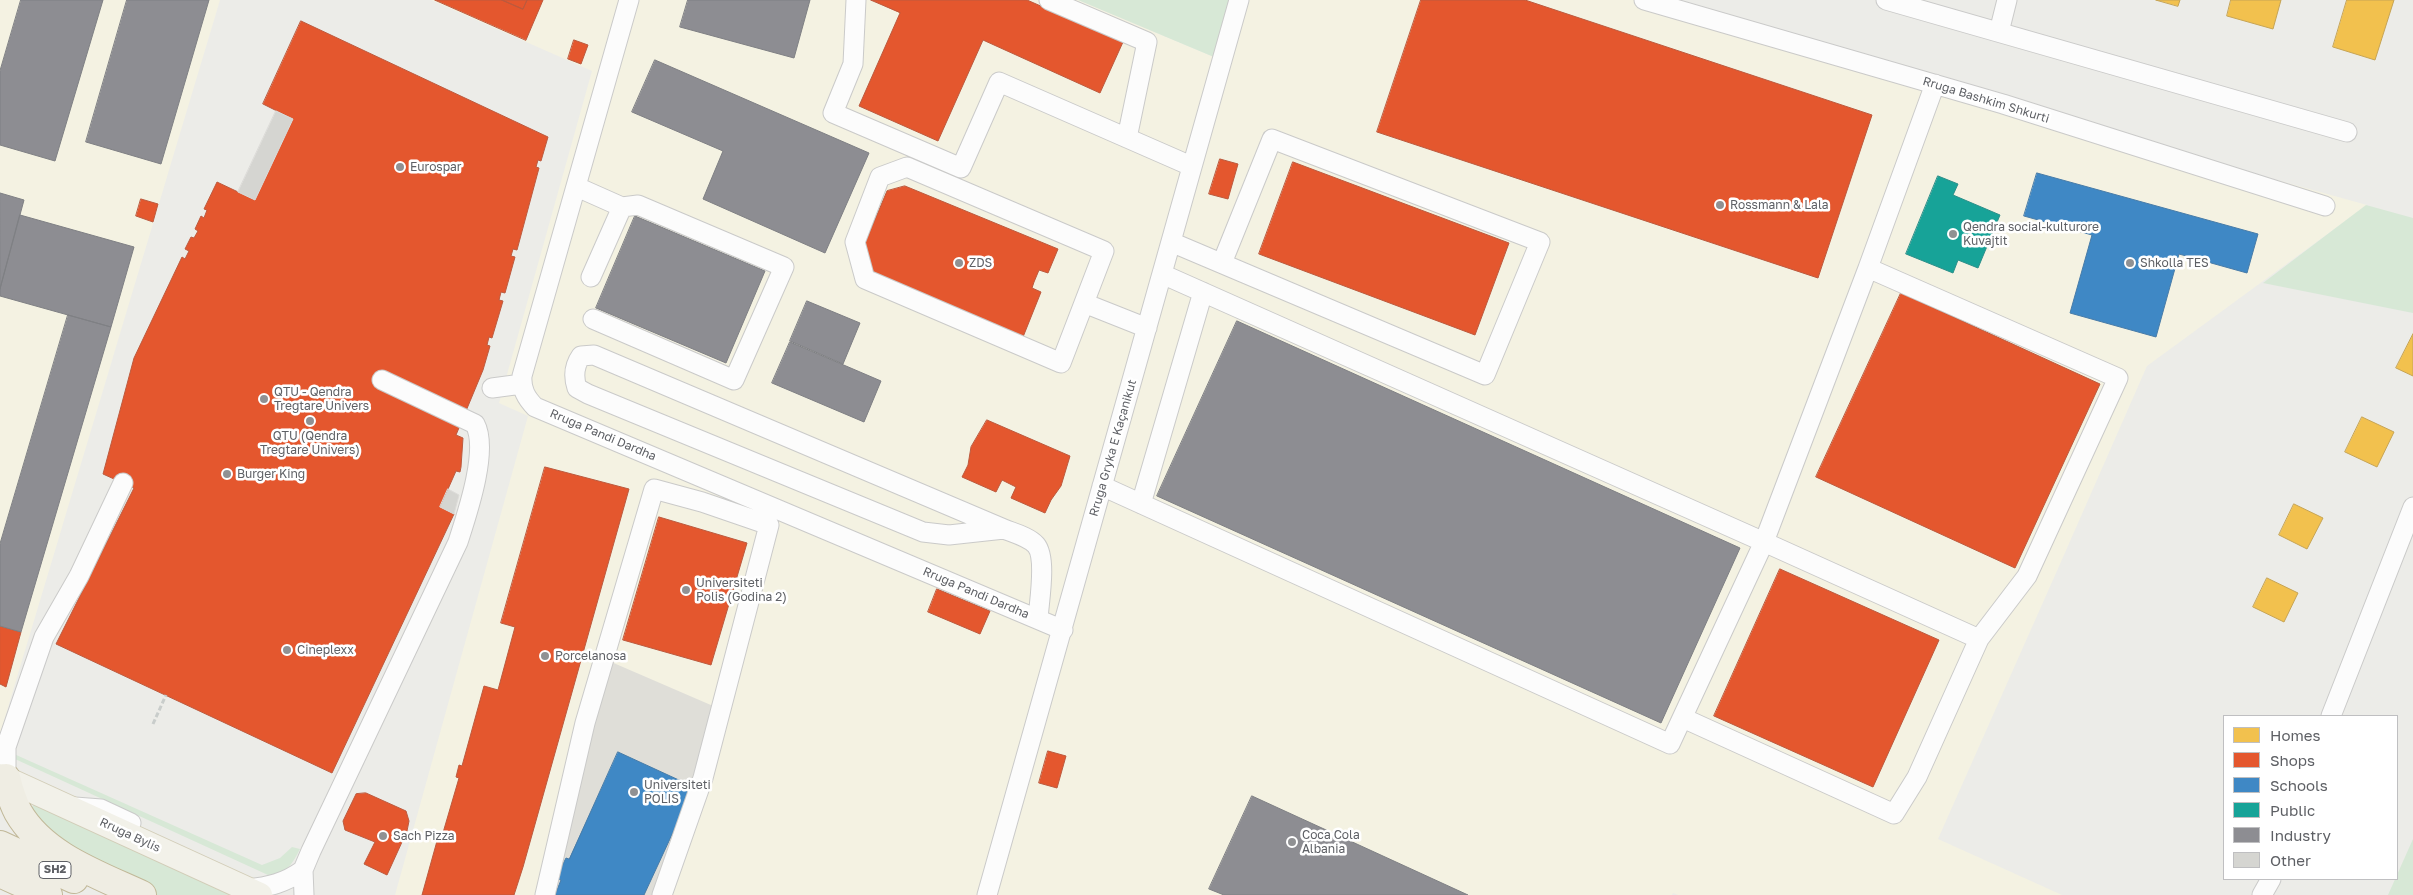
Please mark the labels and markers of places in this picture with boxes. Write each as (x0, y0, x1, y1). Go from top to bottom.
place label: Eurospar (410, 160, 462, 174)
marker: Eurospar (394, 161, 406, 173)
place label: Rossmann & Lala (1730, 198, 1829, 212)
marker: Rossmann & Lala (1714, 199, 1726, 211)
place label: Qendra social-kulturore Kuvajtit (1963, 220, 2099, 248)
marker: Qendra social-kulturore Kuvajtit (1947, 228, 1959, 240)
place label: ZDS (969, 256, 992, 270)
place label: Shkolla TES (2140, 256, 2209, 270)
marker: ZDS (953, 257, 965, 269)
marker: Shkolla TES (2124, 257, 2136, 269)
place label: QTU - Qendra Tregtare Univers (274, 385, 369, 413)
marker: QTU - Qendra Tregtare Univers (258, 393, 270, 405)
marker: QTU (Qendra Tregtare Univers) (304, 415, 316, 427)
place label: QTU (Qendra Tregtare Univers) (260, 429, 360, 457)
place label: Burger King (237, 467, 305, 481)
marker: Burger King (221, 468, 233, 480)
place label: Universiteti Polis (Godina 2) (696, 576, 787, 604)
marker: Universiteti Polis (Godina 2) (680, 584, 692, 596)
place label: Cineplexx (297, 643, 354, 657)
marker: Cineplexx (281, 644, 293, 656)
place label: Porcelanosa (555, 649, 626, 663)
marker: Porcelanosa (539, 650, 551, 662)
place label: Universiteti POLIS (644, 778, 711, 806)
marker: Universiteti POLIS (628, 786, 640, 798)
place label: Coca Cola Albania (1302, 828, 1360, 856)
place label: Sach Pizza (393, 829, 455, 843)
marker: Sach Pizza (377, 830, 389, 842)
marker: Coca Cola Albania (1286, 836, 1298, 848)

